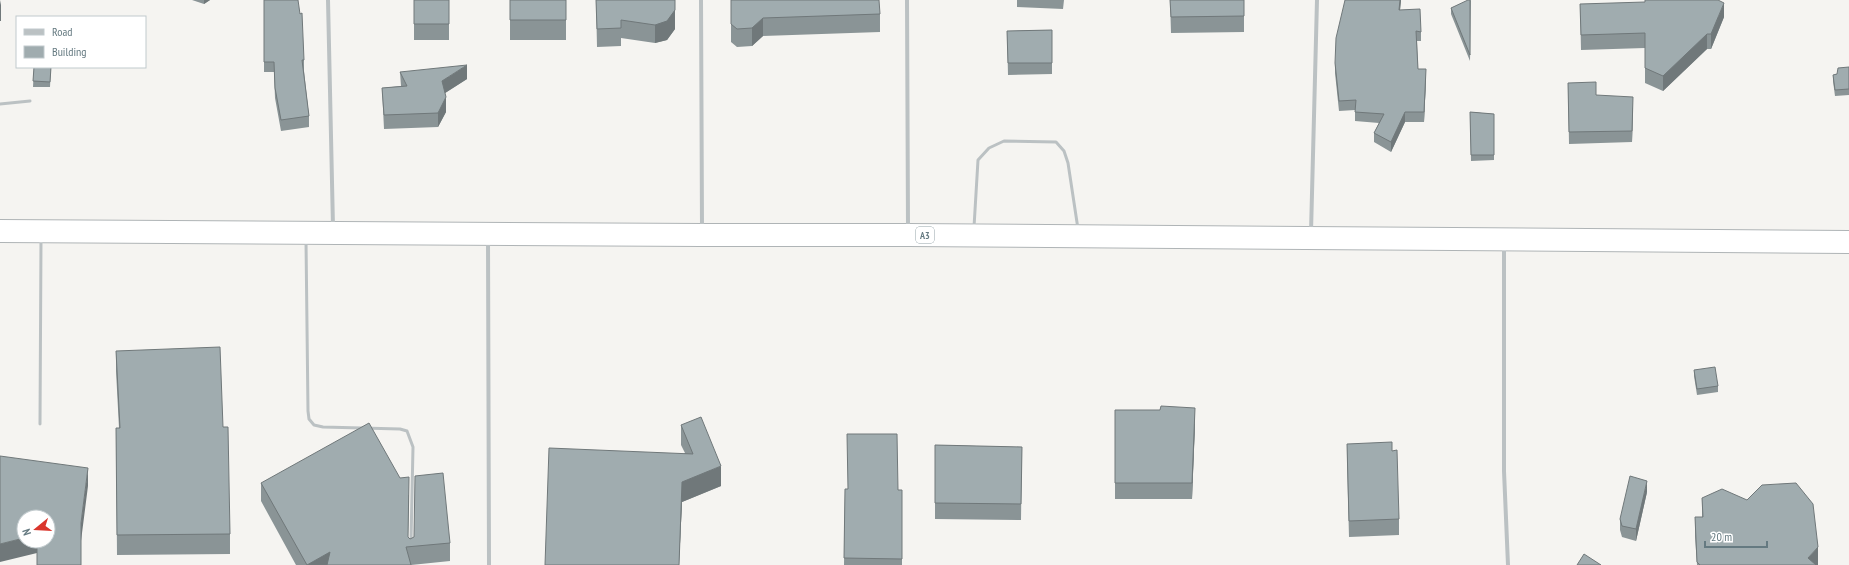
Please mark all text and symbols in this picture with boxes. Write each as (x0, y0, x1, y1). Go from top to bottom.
legend (16, 16, 146, 68)
text: Road (52, 24, 72, 39)
text: Building (52, 44, 87, 59)
road number: A3 (916, 227, 934, 243)
north arrow (16, 509, 56, 549)
scale bar (1705, 523, 1767, 549)
text: N (19, 527, 34, 537)
text: 20 m (1711, 529, 1732, 544)

